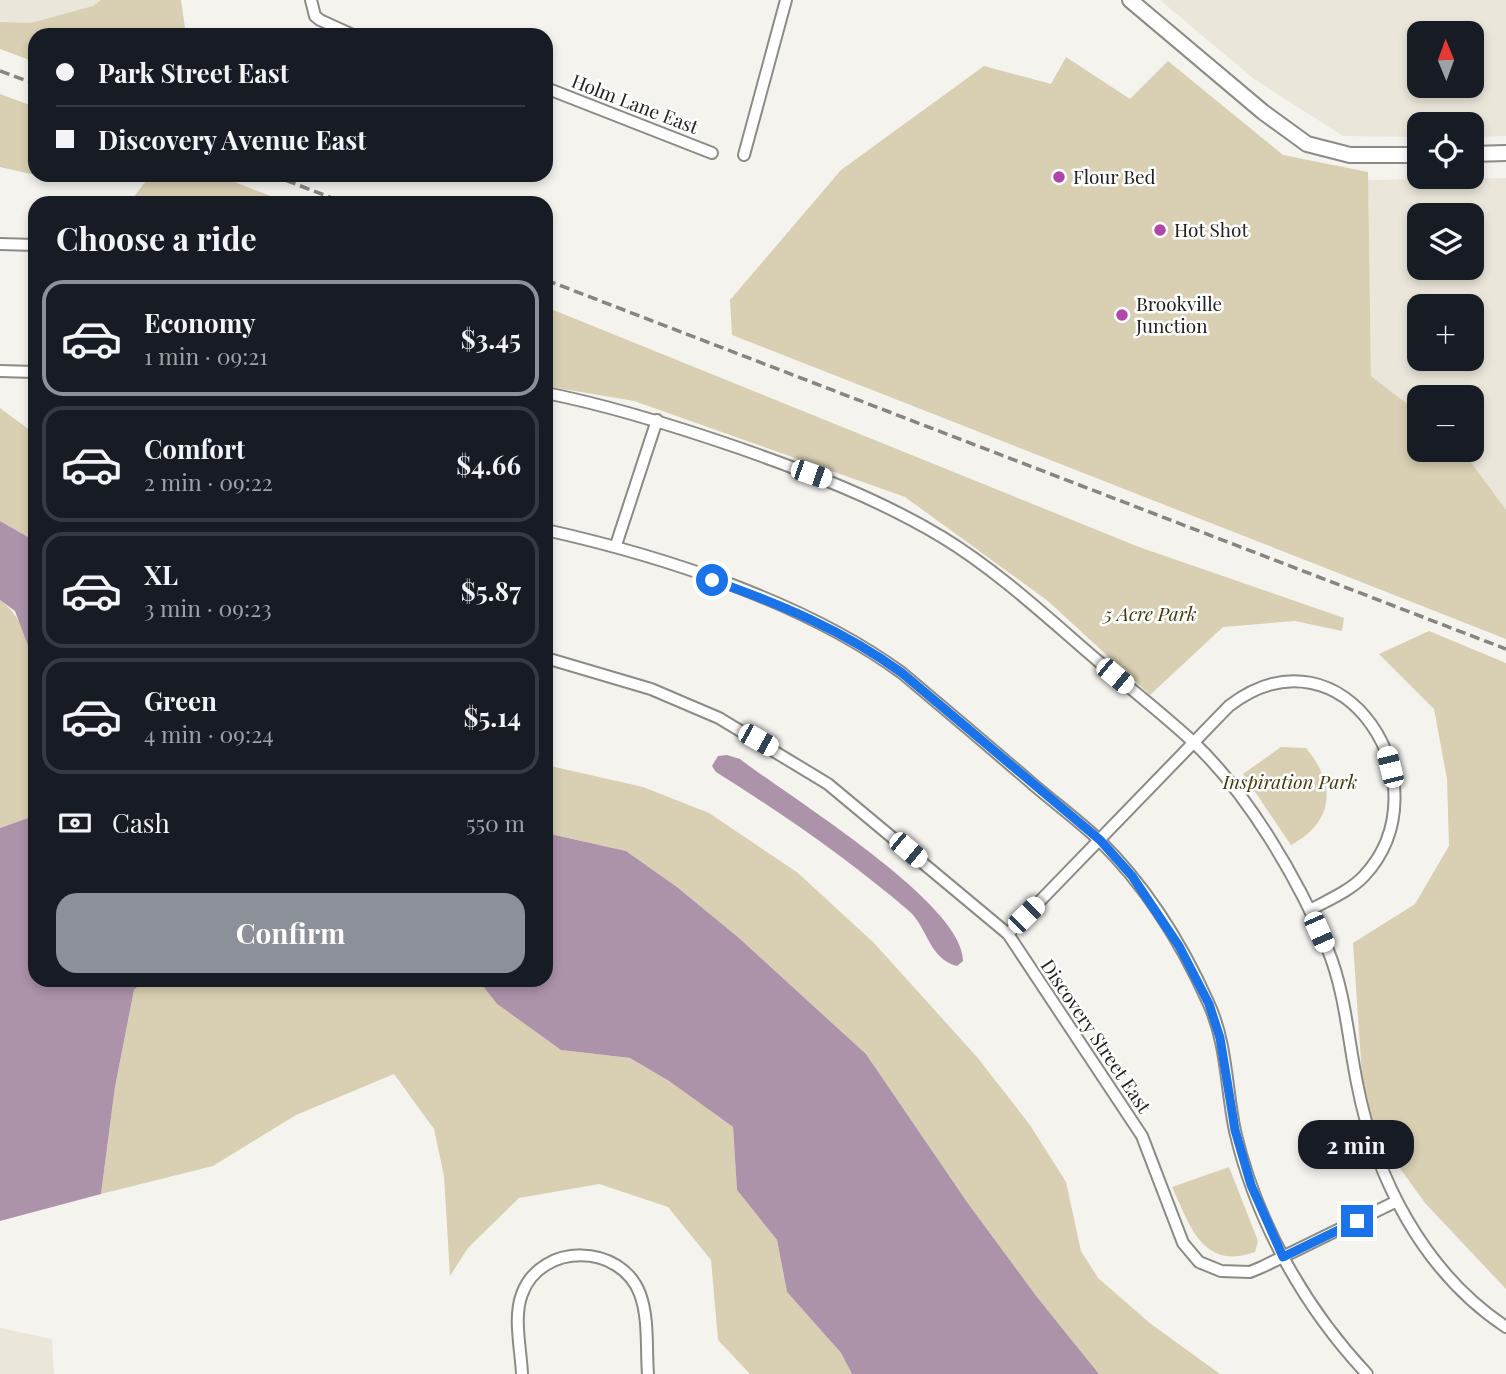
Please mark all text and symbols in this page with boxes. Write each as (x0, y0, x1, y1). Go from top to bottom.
north arrow (1407, 21, 1484, 98)
map controls (1407, 21, 1484, 462)
text: Park Street East (98, 55, 289, 90)
street label: Holm Lane East (568, 67, 703, 139)
button: locate (1407, 112, 1484, 189)
text: Discovery Avenue East (98, 122, 366, 157)
place label: Flour Bed (1073, 163, 1156, 189)
marker: Flour Bed (1051, 169, 1067, 185)
button: layers (1407, 203, 1484, 280)
text: Choose a ride (56, 216, 257, 259)
place label: Hot Shot (1174, 216, 1248, 242)
marker: Hot Shot (1152, 222, 1168, 238)
place label: Brookville Junction (1135, 290, 1222, 338)
button: + (1407, 294, 1484, 371)
text: Economy (144, 305, 255, 340)
icon: car (60, 307, 123, 370)
marker: Brookville Junction (1114, 307, 1130, 323)
text: $3.45 (461, 321, 521, 356)
text: 1 min · 09:21 (144, 340, 268, 371)
button: − (1407, 385, 1484, 462)
text: Comfort (144, 431, 245, 466)
icon: car (60, 433, 123, 496)
text: $4.66 (456, 447, 521, 482)
car (788, 457, 835, 491)
text: 2 min · 09:22 (144, 466, 273, 497)
text: XL (144, 557, 178, 592)
icon: car (60, 559, 123, 622)
route start (696, 564, 728, 596)
text: $5.87 (461, 573, 521, 608)
text: 3 min · 09:23 (144, 592, 272, 623)
park label: 5 Acre Park (1101, 600, 1197, 626)
car (1093, 654, 1138, 698)
text: Green (144, 683, 217, 718)
icon: car (60, 685, 123, 748)
text: $5.14 (463, 699, 521, 734)
text: 4 min · 09:24 (144, 718, 274, 749)
car (735, 721, 782, 759)
car (1375, 744, 1406, 790)
park label: Inspiration Park (1222, 768, 1357, 794)
icon: cash (56, 804, 94, 842)
text: Cash (112, 805, 170, 840)
text: 550 m (466, 807, 525, 838)
car (886, 828, 931, 872)
button: Confirm (56, 893, 525, 973)
car (1004, 893, 1049, 937)
car (1301, 909, 1338, 955)
street label: Discovery Street East (1036, 954, 1158, 1118)
callout: 2 min (1299, 1120, 1415, 1168)
text: 2 min (1326, 1129, 1386, 1160)
route end (1341, 1205, 1373, 1237)

